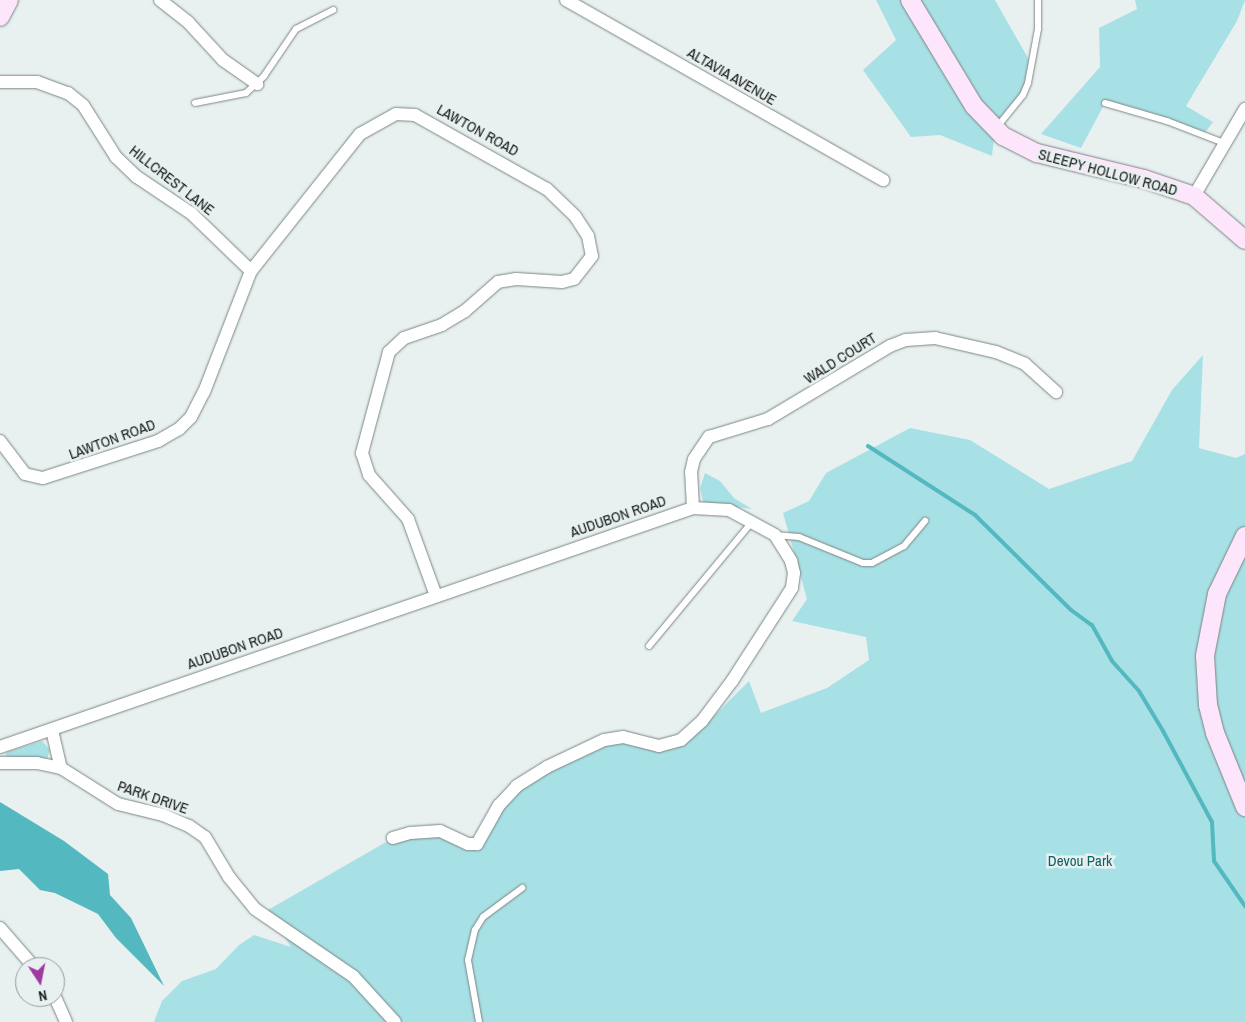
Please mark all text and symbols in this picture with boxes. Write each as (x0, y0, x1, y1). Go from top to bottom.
street label: ALTAVIA AVENUE (684, 43, 780, 109)
street label: LAWTON ROAD (434, 100, 522, 160)
street label: HILLCREST LANE (126, 141, 218, 219)
street label: SLEEPY HOLLOW ROAD (1036, 145, 1180, 199)
street label: WALD COURT (800, 329, 880, 387)
street label: LAWTON ROAD (66, 415, 158, 463)
street label: AUDUBON ROAD (568, 491, 668, 541)
street label: AUDUBON ROAD (185, 623, 285, 673)
street label: PARK DRIVE (115, 777, 191, 817)
park label: Devou Park (1048, 852, 1112, 870)
north arrow (15, 957, 65, 1007)
text: N (37, 986, 48, 1005)

